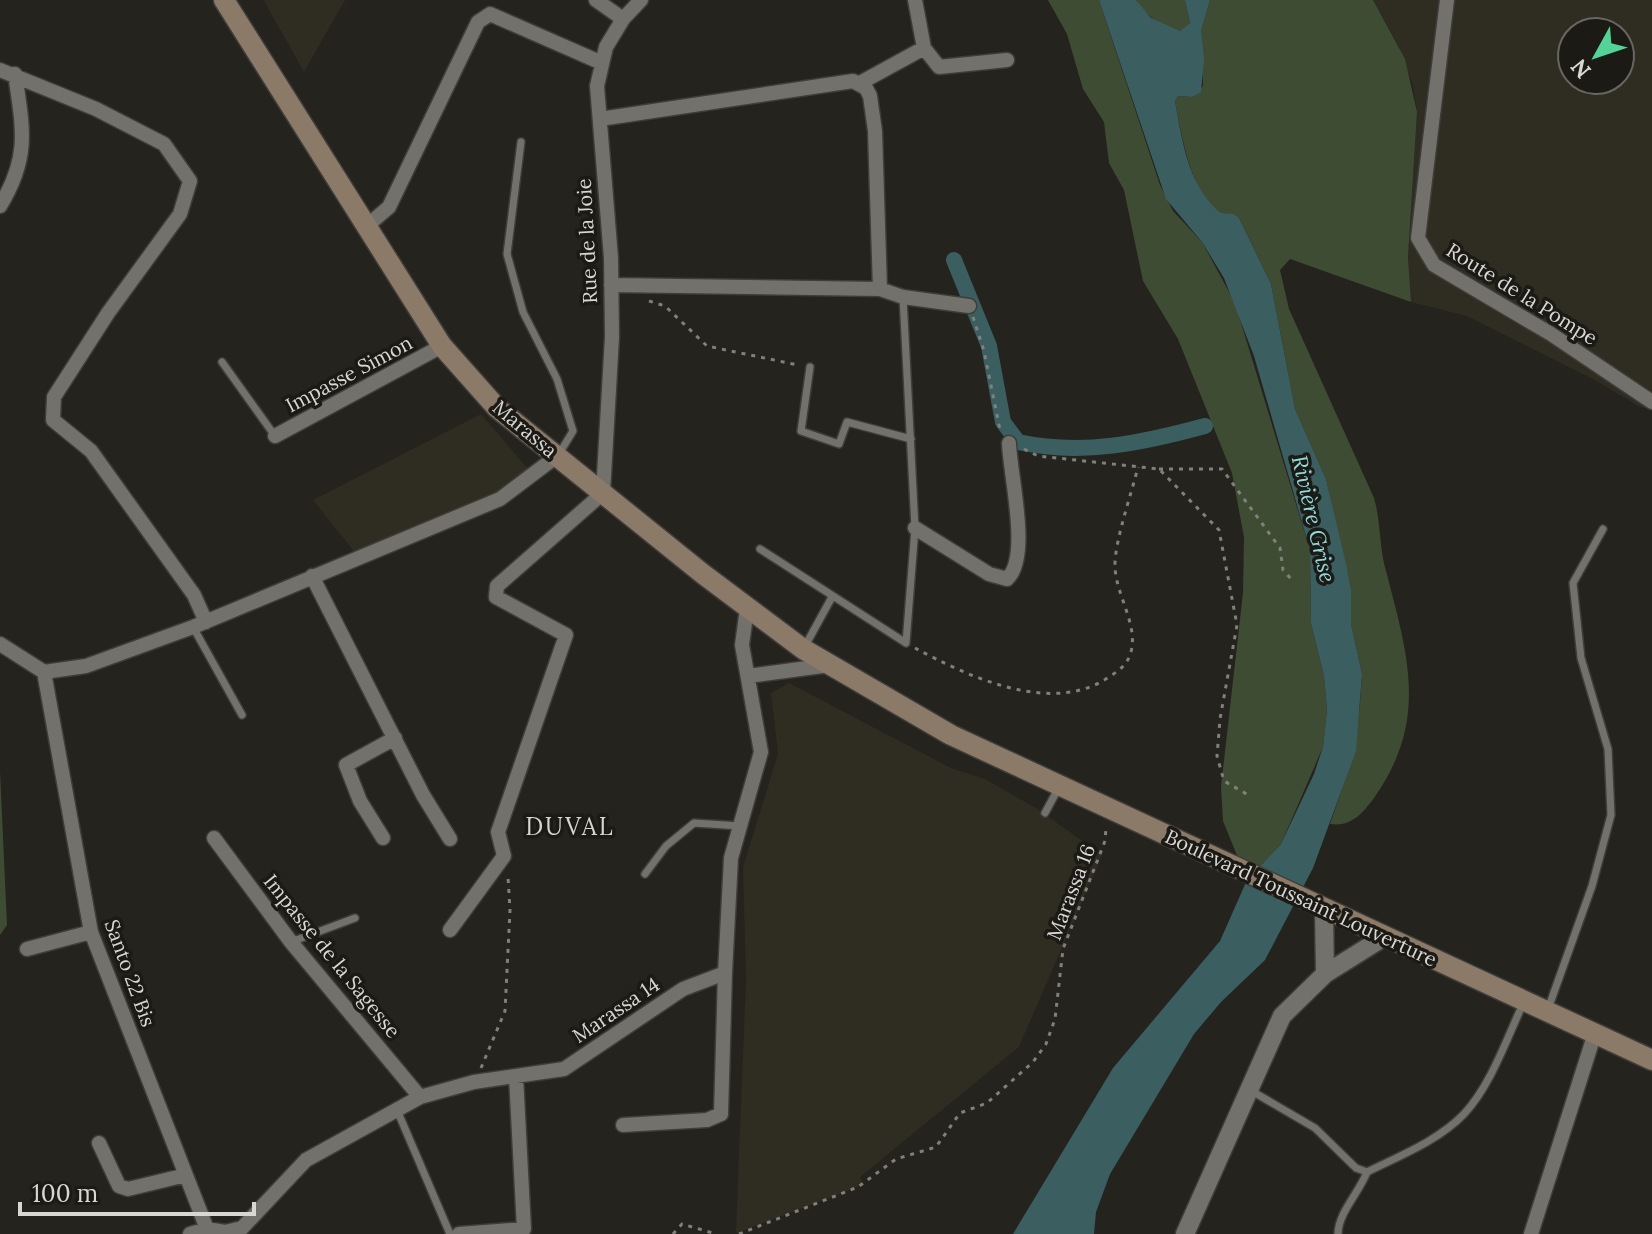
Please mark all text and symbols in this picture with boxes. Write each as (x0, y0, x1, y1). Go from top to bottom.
north arrow (1556, 16, 1636, 96)
text: N (1564, 53, 1597, 84)
street label: Rue de la Joie (571, 178, 602, 304)
street label: Route de la Pompe (1442, 237, 1602, 350)
street label: Impasse Simon (281, 330, 416, 417)
street label: Marassa (488, 394, 563, 463)
water label: Rivière Grise (1286, 453, 1342, 585)
district label: DUVAL (525, 811, 615, 842)
street label: Boulevard Toussaint Louverture (1161, 823, 1441, 972)
street label: Marassa 16 (1041, 840, 1100, 943)
street label: Impasse de la Sagesse (259, 869, 406, 1043)
street label: Santo 22 Bis (100, 916, 161, 1030)
street label: Marassa 14 (567, 971, 664, 1048)
scale bar (20, 1166, 254, 1216)
text: 100 m (32, 1178, 98, 1209)

